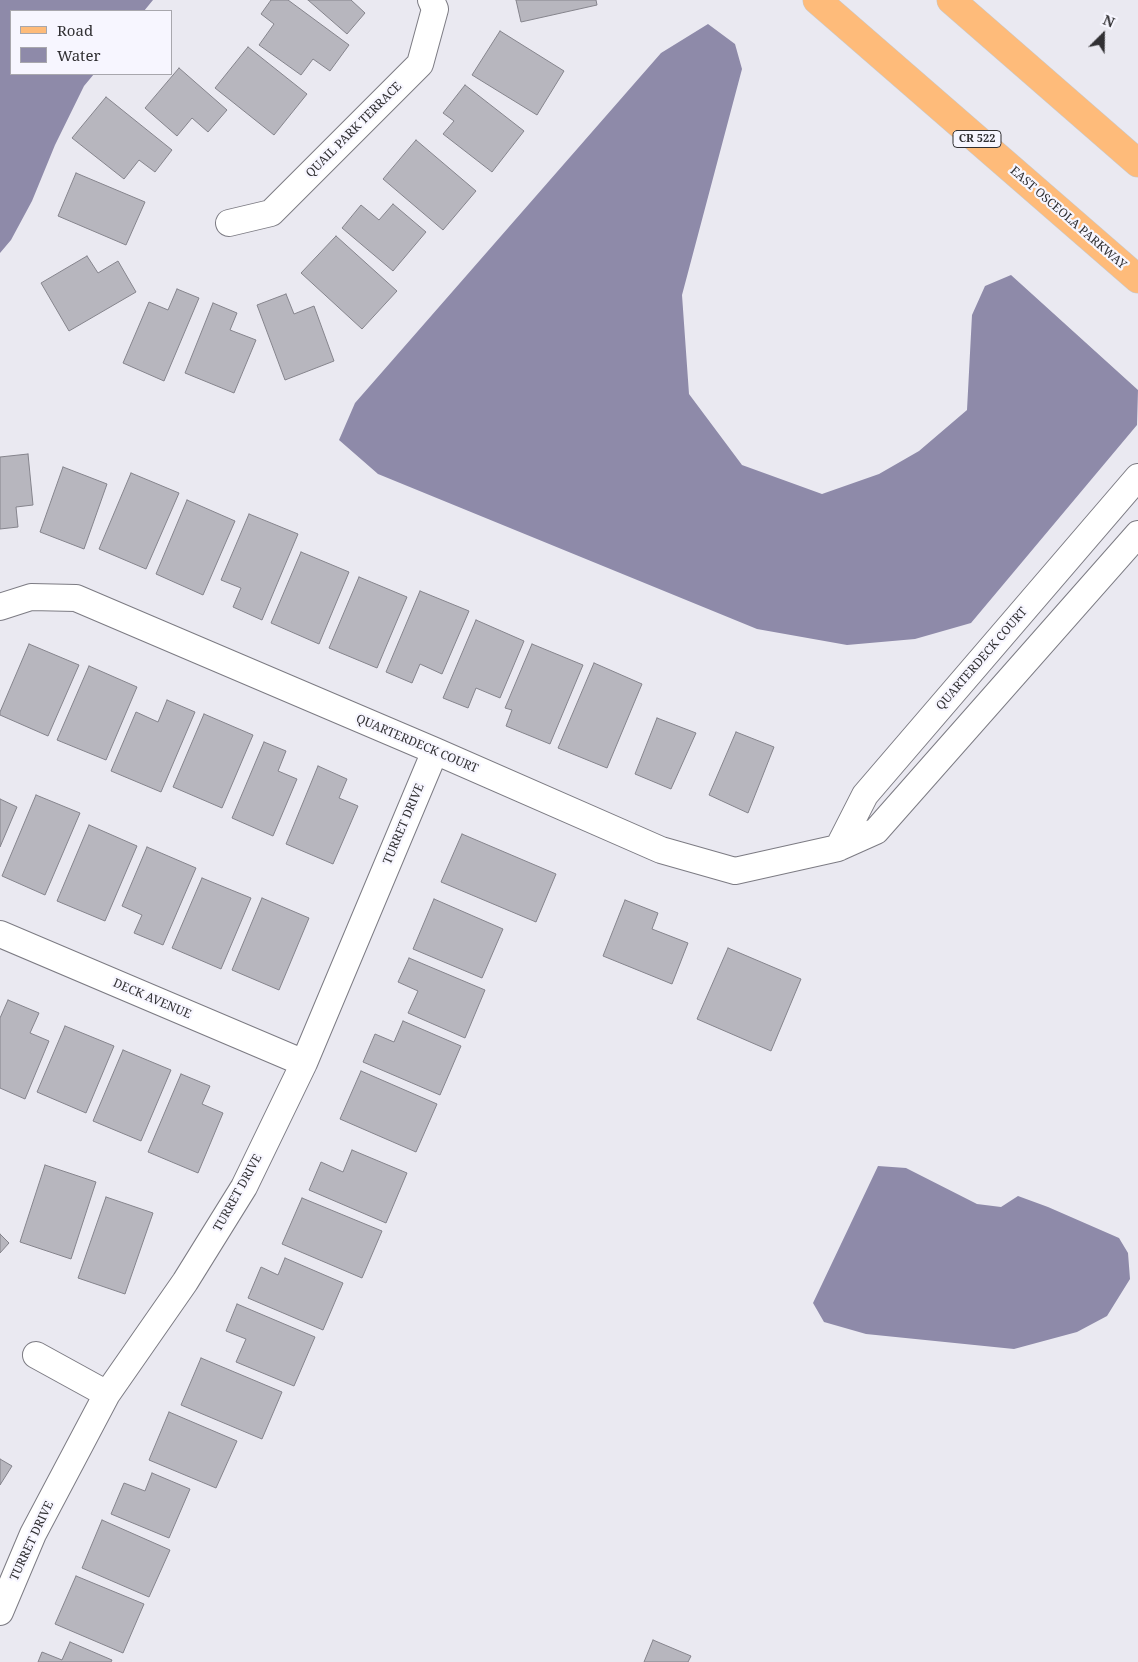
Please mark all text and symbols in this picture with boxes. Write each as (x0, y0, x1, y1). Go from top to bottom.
legend (10, 10, 172, 75)
north arrow (1078, 10, 1128, 60)
text: N (1100, 10, 1118, 32)
text: Road (57, 20, 93, 40)
text: Water (57, 45, 100, 65)
street label: QUAIL PARK TERRACE (303, 79, 405, 181)
road number: CR 522 (953, 130, 1001, 148)
street label: EAST OSCEOLA PARKWAY (1007, 164, 1129, 272)
street label: QUARTERDECK COURT (934, 605, 1030, 713)
street label: QUARTERDECK COURT (354, 712, 480, 776)
street label: TURRET DRIVE (381, 781, 427, 867)
street label: DECK AVENUE (111, 976, 193, 1022)
street label: TURRET DRIVE (211, 1152, 265, 1234)
street label: TURRET DRIVE (7, 1499, 57, 1583)

